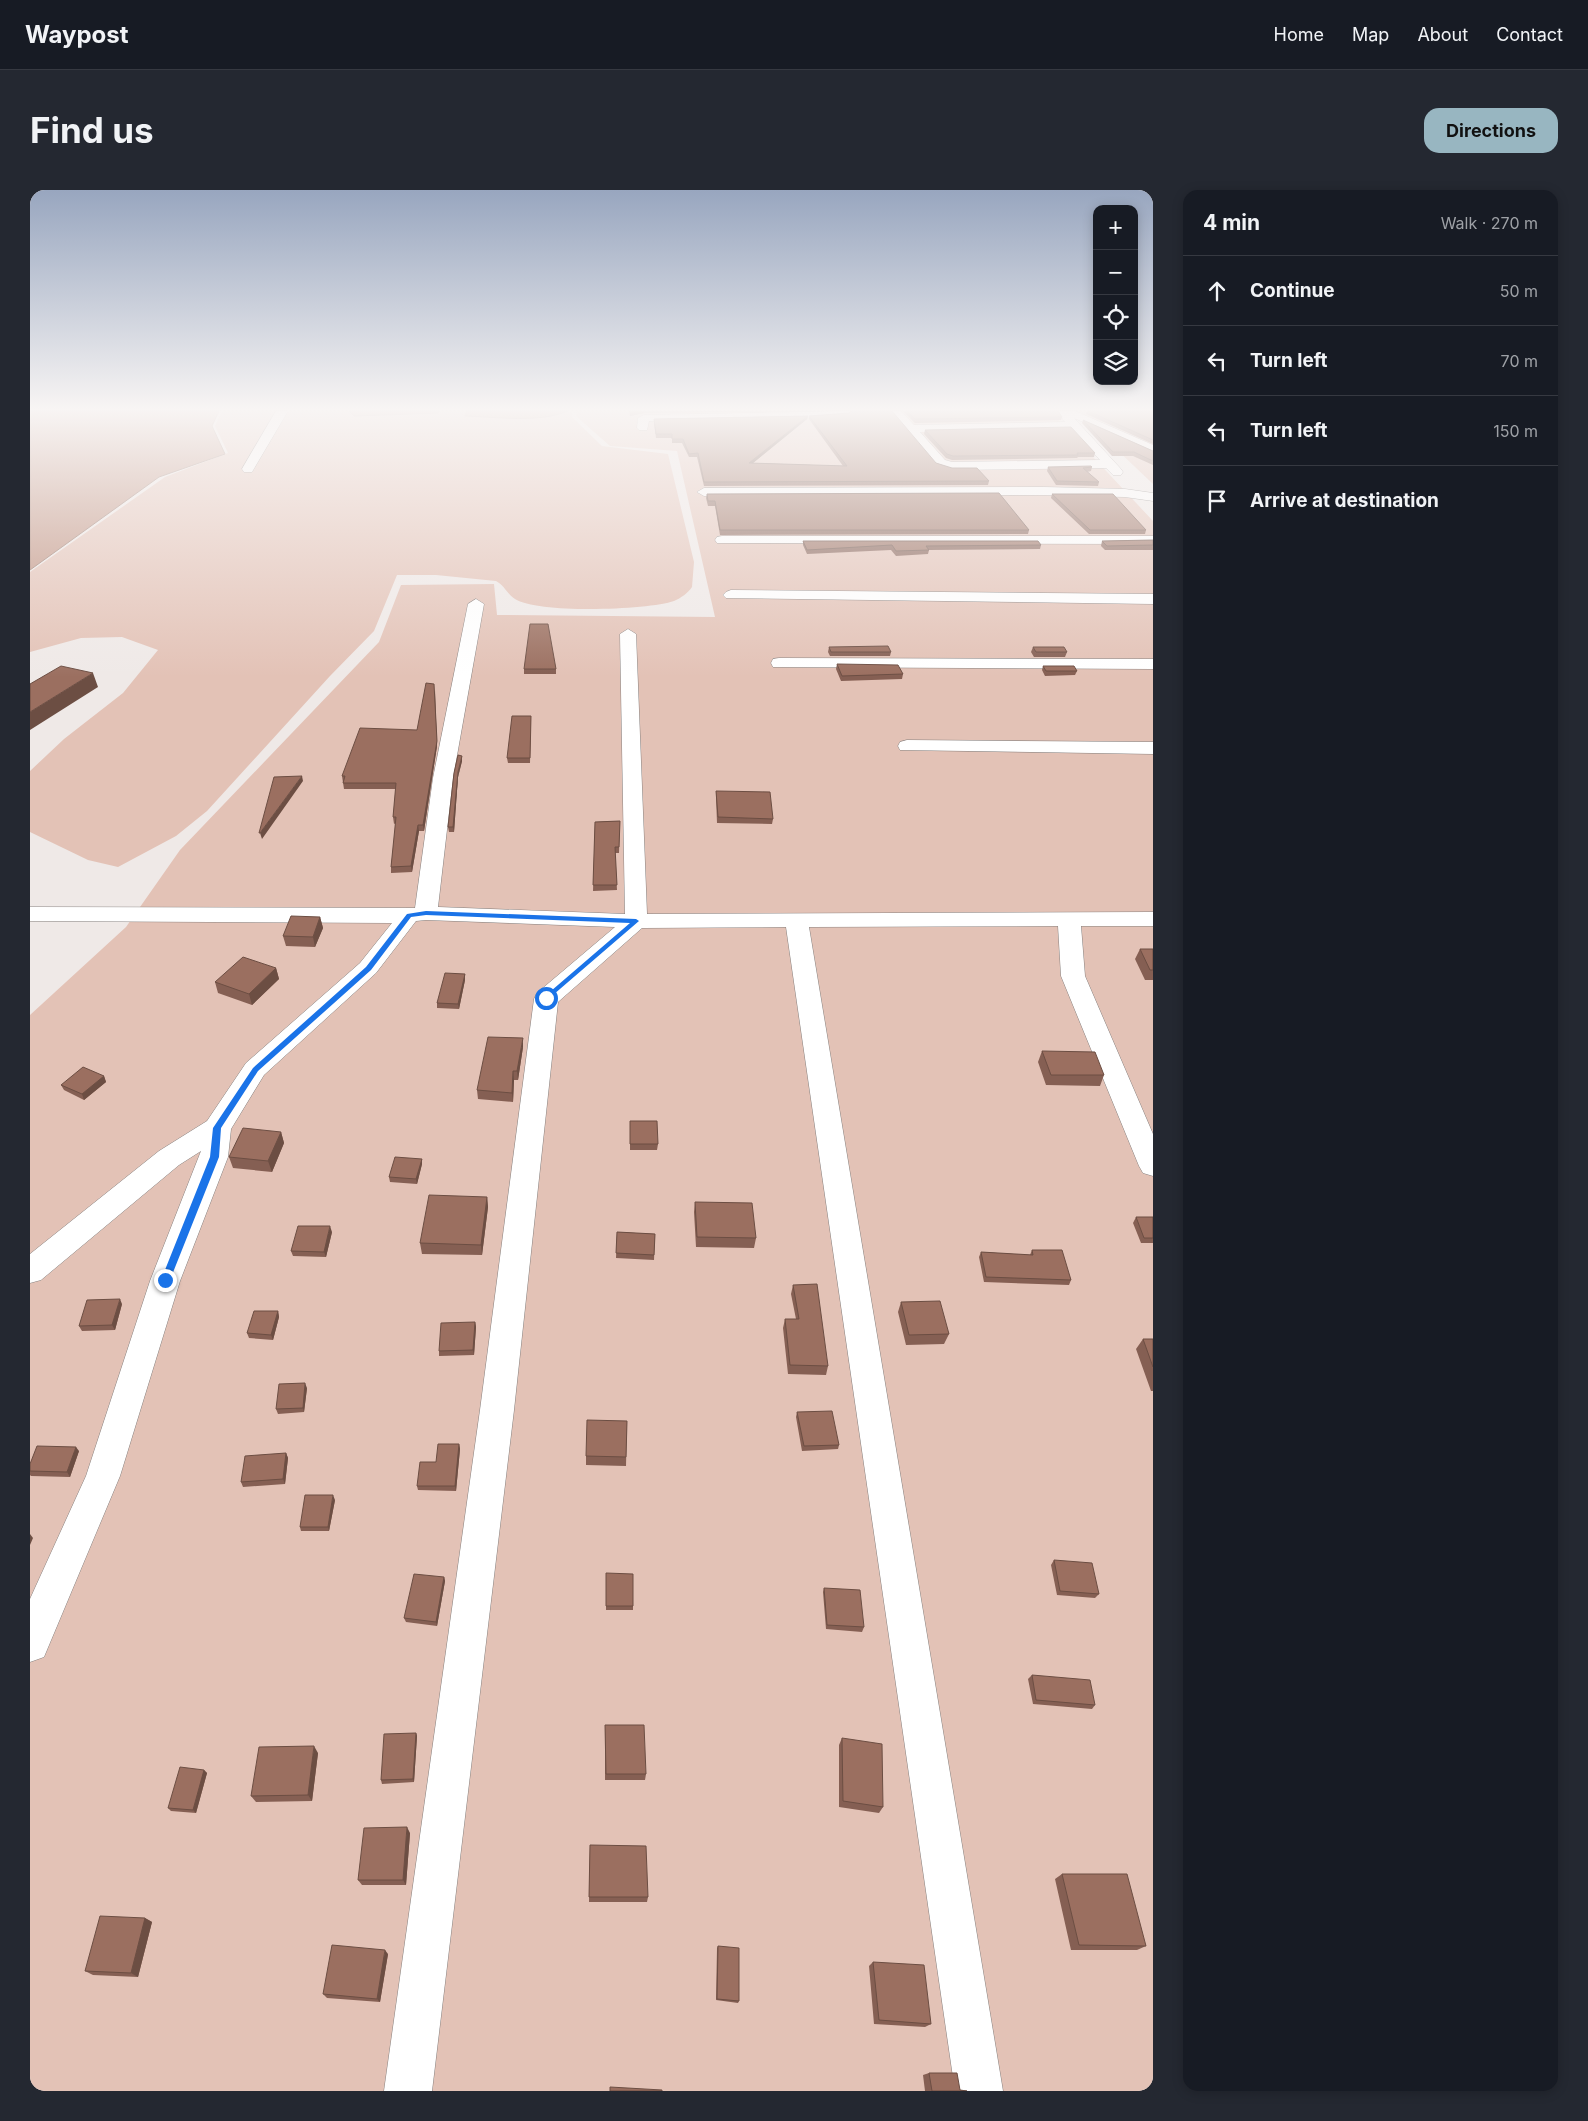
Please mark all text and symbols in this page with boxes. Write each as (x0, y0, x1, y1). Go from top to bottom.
text: Waypost (25, 20, 129, 49)
text: Home (1274, 24, 1324, 45)
text: Map (1352, 24, 1389, 45)
text: About (1417, 24, 1468, 45)
text: Contact (1496, 24, 1563, 45)
button: Directions (1424, 108, 1558, 153)
text: Find us (30, 109, 154, 151)
map controls (1093, 205, 1138, 385)
button: + (1093, 205, 1138, 250)
text: 4 min (1203, 210, 1260, 235)
text: Walk · 270 m (1441, 213, 1538, 233)
button: − (1093, 250, 1138, 295)
icon: ahead (1203, 277, 1231, 305)
text: Continue (1250, 279, 1335, 302)
text: 50 m (1500, 281, 1538, 301)
button: locate (1093, 295, 1138, 340)
button: layers (1093, 340, 1138, 385)
icon: left (1203, 347, 1231, 375)
text: Turn left (1250, 349, 1328, 372)
text: 70 m (1501, 351, 1538, 371)
icon: left (1203, 417, 1231, 445)
text: Turn left (1250, 419, 1328, 442)
text: 150 m (1493, 421, 1538, 441)
icon: arrive (1203, 487, 1231, 515)
text: Arrive at destination (1250, 489, 1439, 512)
route start (535, 987, 558, 1010)
route end (154, 1269, 177, 1292)

